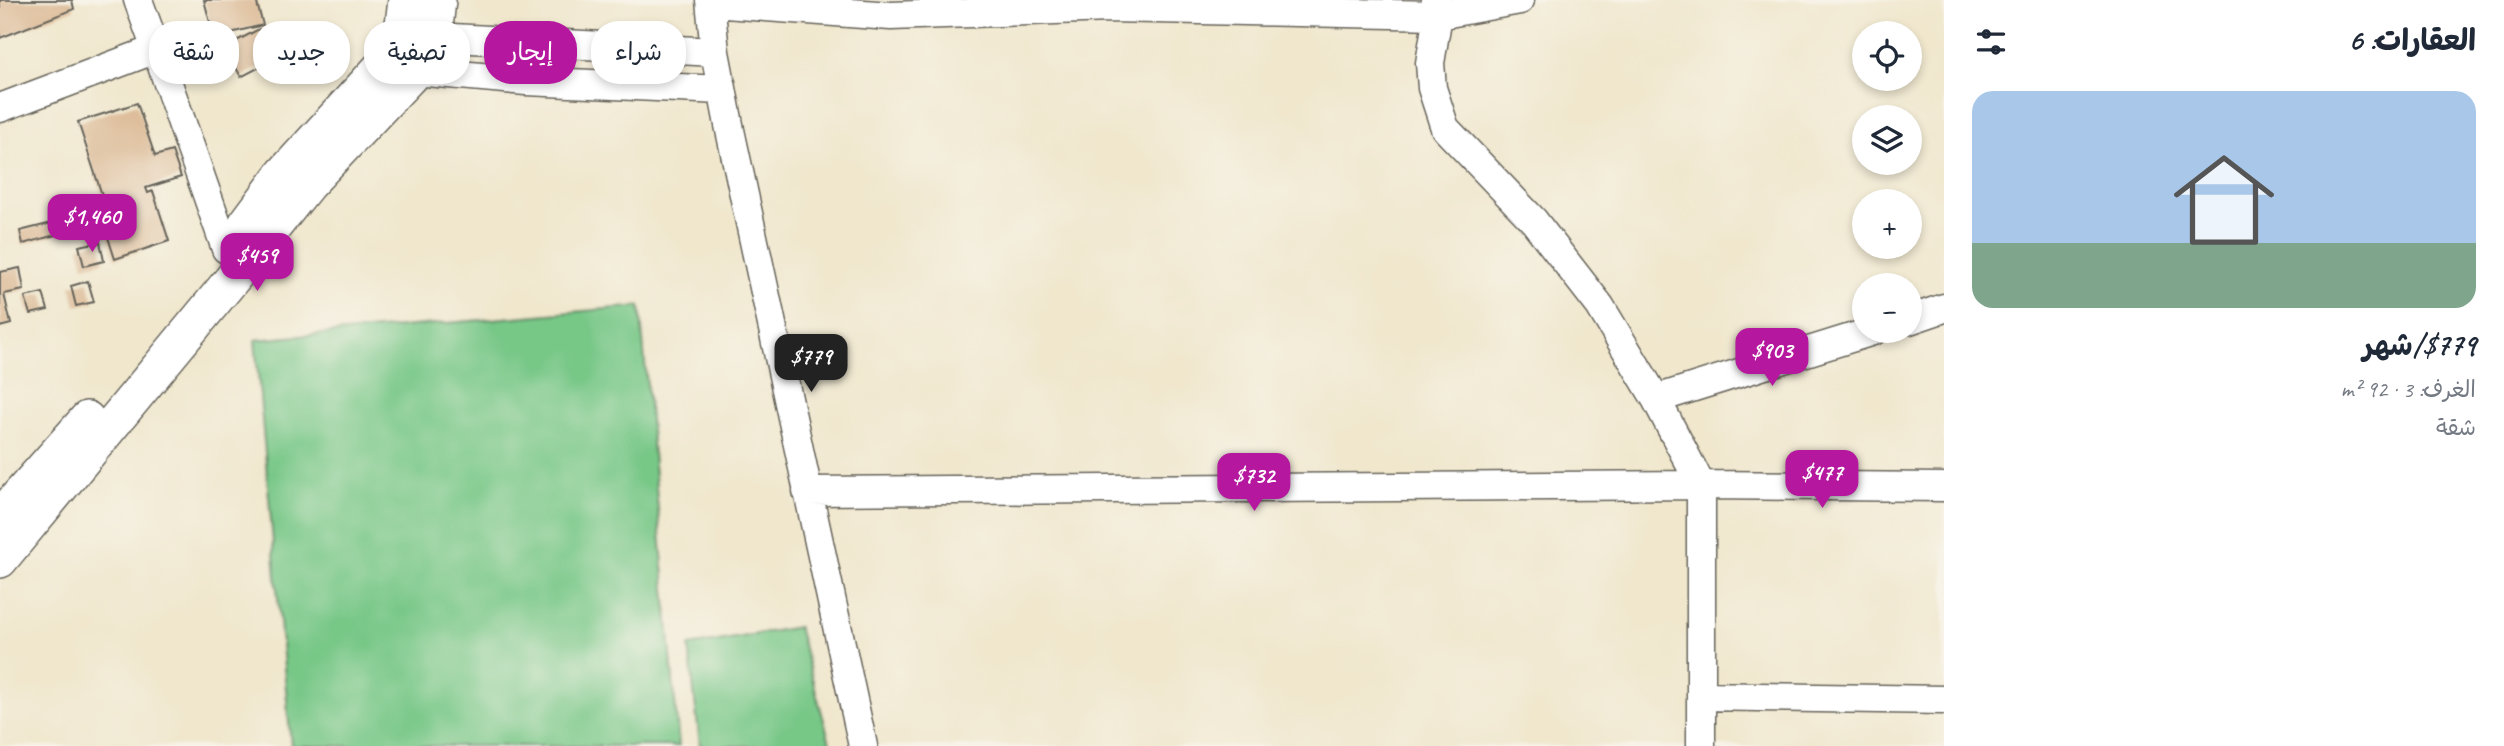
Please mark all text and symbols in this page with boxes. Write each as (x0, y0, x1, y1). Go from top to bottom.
chip: شقة (149, 21, 239, 84)
chip: جديد (253, 21, 350, 84)
chip: تصفية (364, 21, 470, 84)
chip: إيجار (484, 21, 577, 84)
chip: شراء (591, 21, 686, 84)
map controls (1852, 21, 1922, 343)
button: locate (1852, 21, 1922, 91)
text: العقارات: 6 (2348, 21, 2476, 59)
icon: filters (1972, 23, 2010, 61)
button: layers (1852, 105, 1922, 175)
icon: home (2161, 137, 2287, 263)
button: + (1852, 189, 1922, 259)
pin: $1,460 (35, 194, 149, 254)
text: $1,460 (64, 202, 120, 231)
pin: $459 (216, 233, 298, 293)
text: $459 (237, 241, 277, 270)
button: − (1852, 273, 1922, 343)
text: $779/شهر (2363, 326, 2476, 364)
pin: $903 (1731, 328, 1813, 388)
pin: $779 (770, 334, 852, 394)
text: $903 (1751, 336, 1793, 365)
text: $779 (791, 342, 831, 371)
text: الغرف: 3 · 92 m² (2341, 375, 2476, 404)
text: شقة (2436, 413, 2476, 442)
pin: $477 (1781, 450, 1863, 510)
pin: $732 (1213, 454, 1295, 513)
text: $477 (1801, 458, 1843, 487)
text: $732 (1233, 461, 1275, 490)

